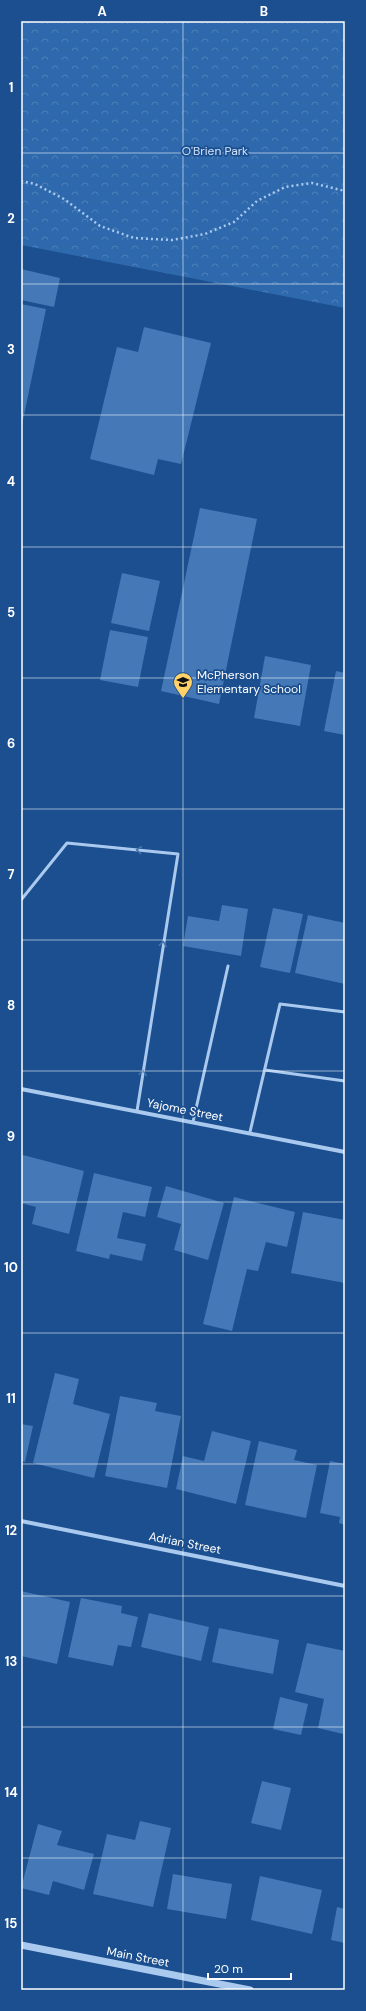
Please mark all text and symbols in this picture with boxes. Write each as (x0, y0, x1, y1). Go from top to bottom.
text: A (97, 3, 107, 20)
text: B (260, 3, 268, 20)
text: 1 (9, 79, 13, 96)
park label: O'Brien Park (182, 143, 248, 159)
text: 2 (7, 210, 15, 227)
text: 3 (7, 341, 15, 358)
text: 4 (7, 473, 15, 490)
text: 5 (7, 604, 15, 621)
place label: McPherson Elementary School (197, 667, 301, 697)
school or university icon: McPherson Elementary School (172, 671, 194, 699)
text: 6 (7, 735, 15, 752)
one-way arrow (136, 846, 142, 855)
text: 7 (8, 866, 15, 883)
one-way arrow (158, 941, 167, 947)
text: 8 (7, 997, 15, 1014)
one-way arrow (138, 1070, 147, 1076)
street label: Yajome Street (146, 1095, 225, 1125)
text: 9 (7, 1128, 15, 1145)
text: 10 (4, 1259, 18, 1276)
text: 11 (6, 1390, 16, 1407)
text: 12 (5, 1522, 17, 1539)
street label: Adrian Street (148, 1528, 223, 1558)
text: 13 (5, 1653, 17, 1670)
text: 14 (4, 1784, 18, 1801)
text: 15 (5, 1915, 17, 1932)
street label: Main Street (105, 1943, 171, 1971)
scale bar (208, 1955, 291, 1981)
text: 20 m (214, 1961, 243, 1977)

